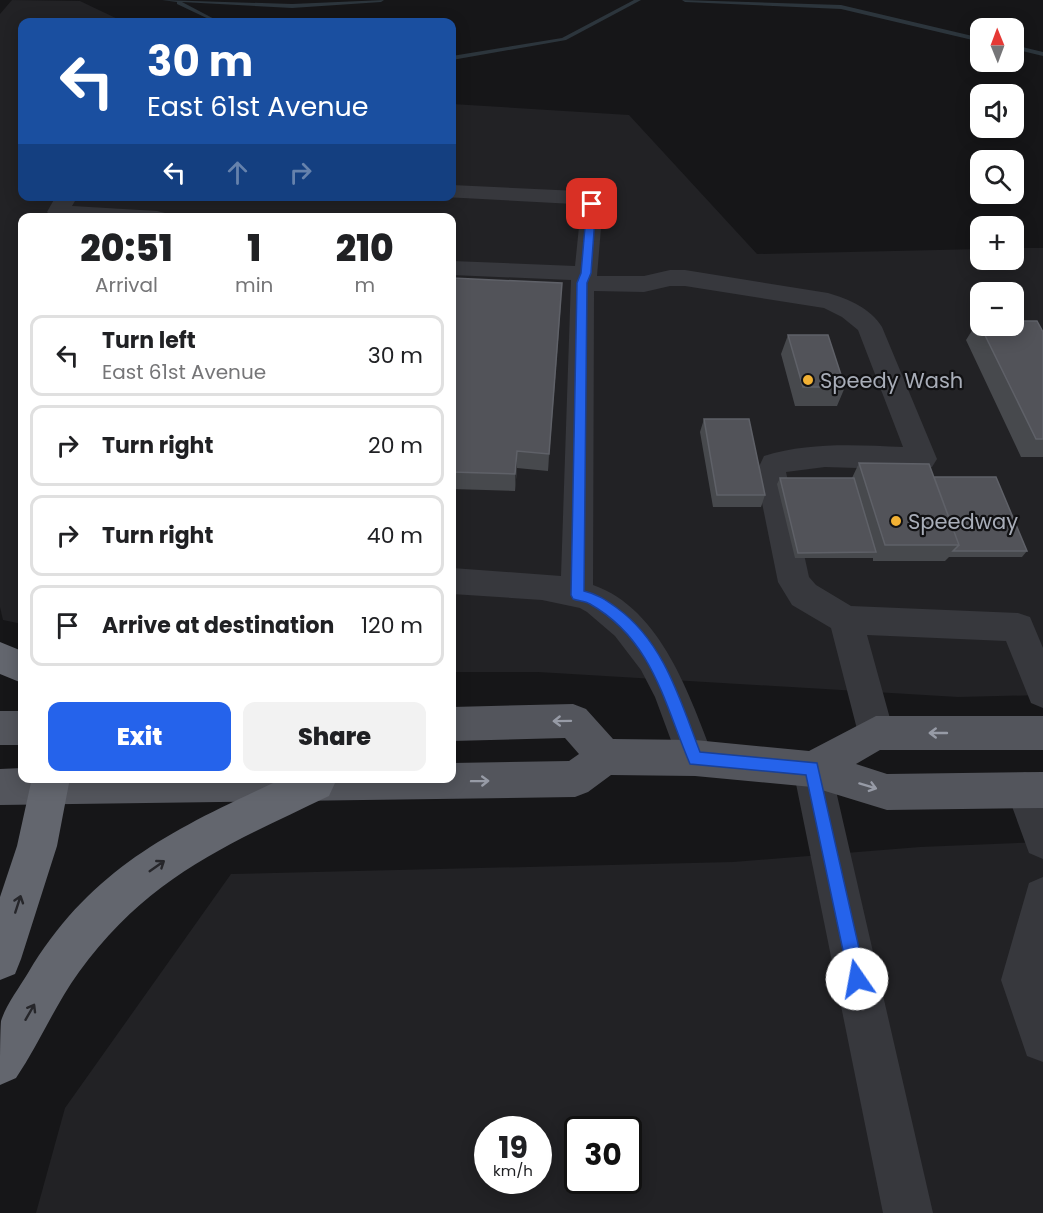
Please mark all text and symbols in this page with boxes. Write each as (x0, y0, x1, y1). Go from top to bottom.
north arrow (970, 18, 1024, 72)
map controls (970, 18, 1024, 336)
text: 30 m (147, 32, 253, 91)
icon: left (48, 42, 126, 120)
button: sound (970, 84, 1024, 138)
text: East 61st Avenue (147, 88, 369, 125)
button: search (970, 150, 1024, 204)
icon: left (158, 156, 191, 189)
icon: ahead (221, 156, 254, 189)
icon: right (284, 156, 317, 189)
pin (566, 178, 617, 229)
icon: arrive (575, 187, 608, 220)
button: + (970, 216, 1024, 270)
text: 20:51 (80, 223, 173, 274)
text: 1 (247, 223, 261, 274)
text: 210 (336, 223, 394, 274)
text: Arrival (95, 271, 158, 299)
text: min (235, 271, 273, 299)
text: m (354, 271, 375, 299)
button: − (970, 282, 1024, 336)
text: Turn left (102, 325, 196, 356)
icon: left (51, 339, 84, 372)
text: 30 m (368, 340, 423, 371)
text: East 61st Avenue (102, 358, 266, 386)
place label: Speedy Wash (820, 366, 963, 395)
marker: Speedy Wash (801, 373, 815, 387)
icon: right (51, 429, 84, 462)
text: Turn right (102, 430, 213, 461)
text: 20 m (368, 430, 423, 461)
place label: Speedway (908, 507, 1018, 536)
marker: Speedway (889, 514, 903, 528)
icon: right (51, 519, 84, 552)
text: Turn right (102, 520, 213, 551)
text: 40 m (367, 520, 423, 551)
icon: arrive (51, 609, 84, 642)
text: Arrive at destination (102, 610, 334, 641)
text: 120 m (361, 610, 423, 641)
button: Exit (48, 702, 231, 771)
button: Share (243, 702, 426, 771)
one-way arrow (553, 715, 573, 727)
one-way arrow (929, 727, 949, 739)
one-way arrow (469, 775, 489, 787)
one-way arrow (858, 781, 877, 792)
one-way arrow (148, 860, 164, 872)
one-way arrow (13, 895, 24, 914)
position arrow (825, 947, 889, 1011)
one-way arrow (24, 1004, 36, 1021)
speed limit sign: 30 (564, 1116, 642, 1194)
text: 19 (498, 1126, 528, 1169)
text: km/h (493, 1160, 533, 1181)

